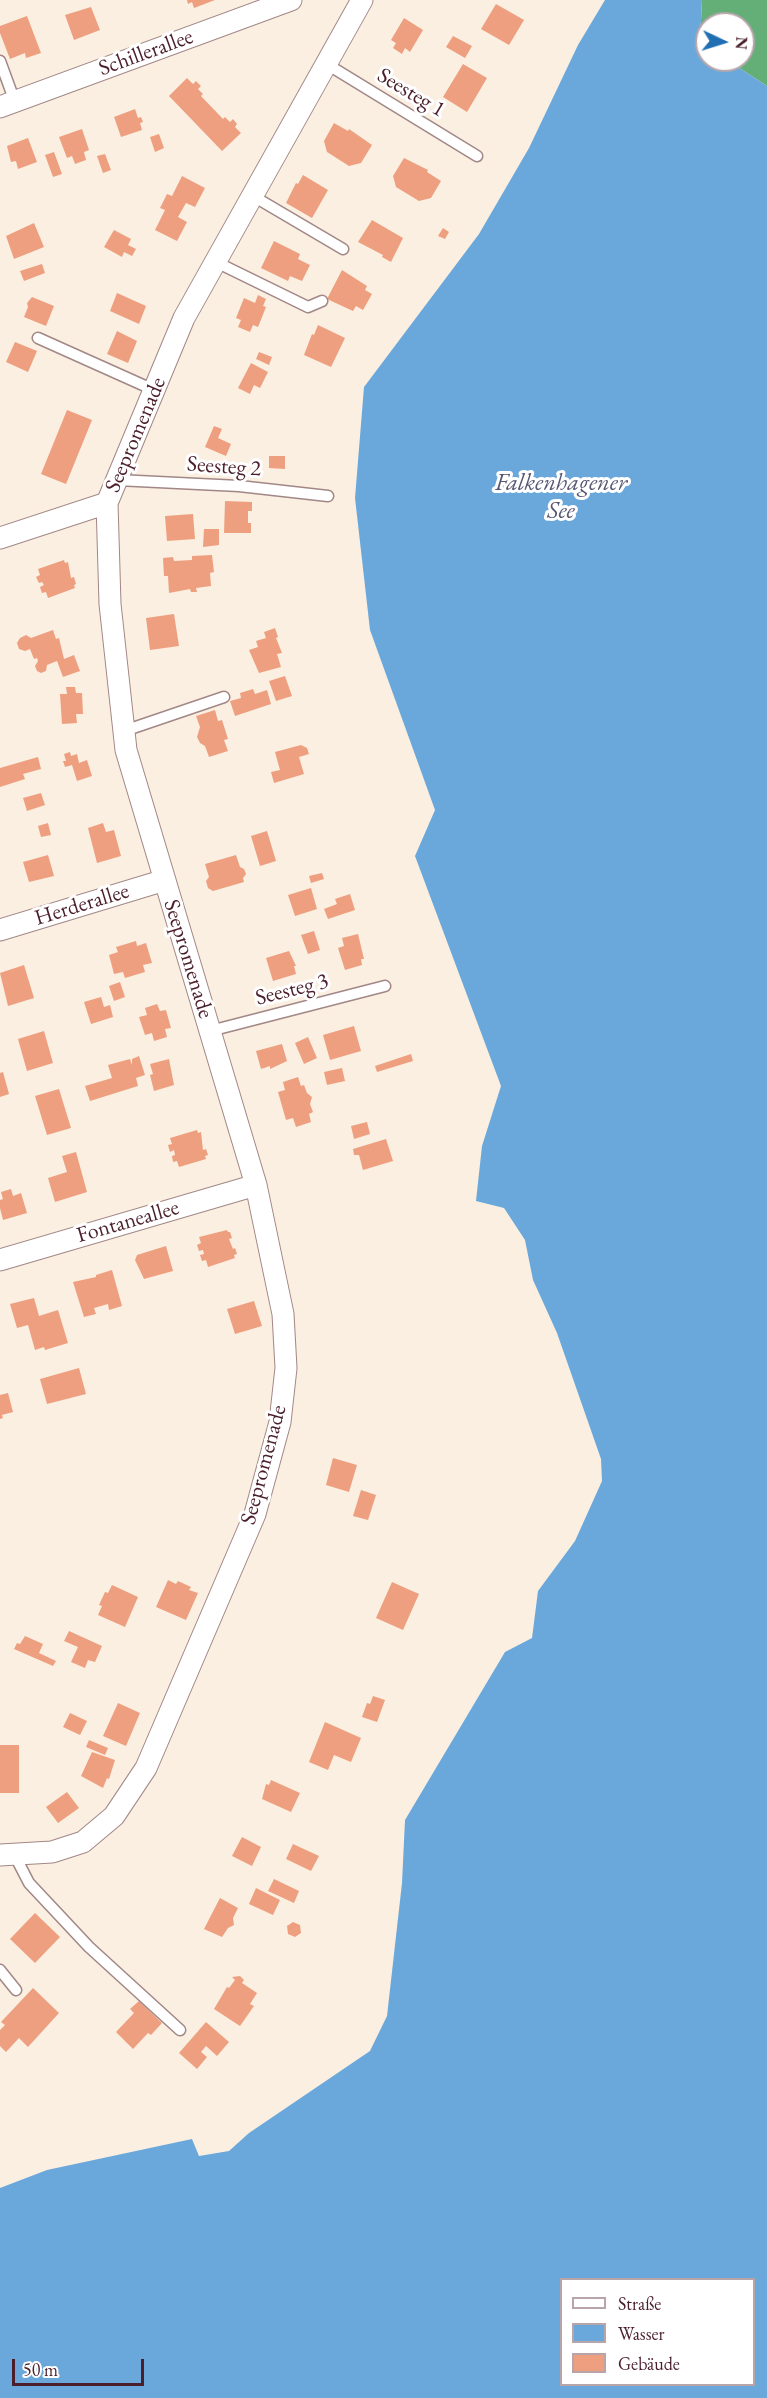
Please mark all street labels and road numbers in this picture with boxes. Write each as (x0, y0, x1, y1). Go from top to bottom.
street label: Schillerallee (95, 24, 197, 82)
street label: Seesteg 1 (372, 63, 450, 123)
street label: Seepromenade (100, 373, 172, 497)
street label: Seesteg 2 (186, 451, 262, 483)
street label: Herderallee (32, 878, 132, 932)
street label: Seepromenade (157, 897, 219, 1021)
street label: Seesteg 3 (253, 968, 331, 1012)
street label: Fontaneallee (74, 1195, 182, 1249)
street label: Seepromenade (235, 1402, 293, 1528)

